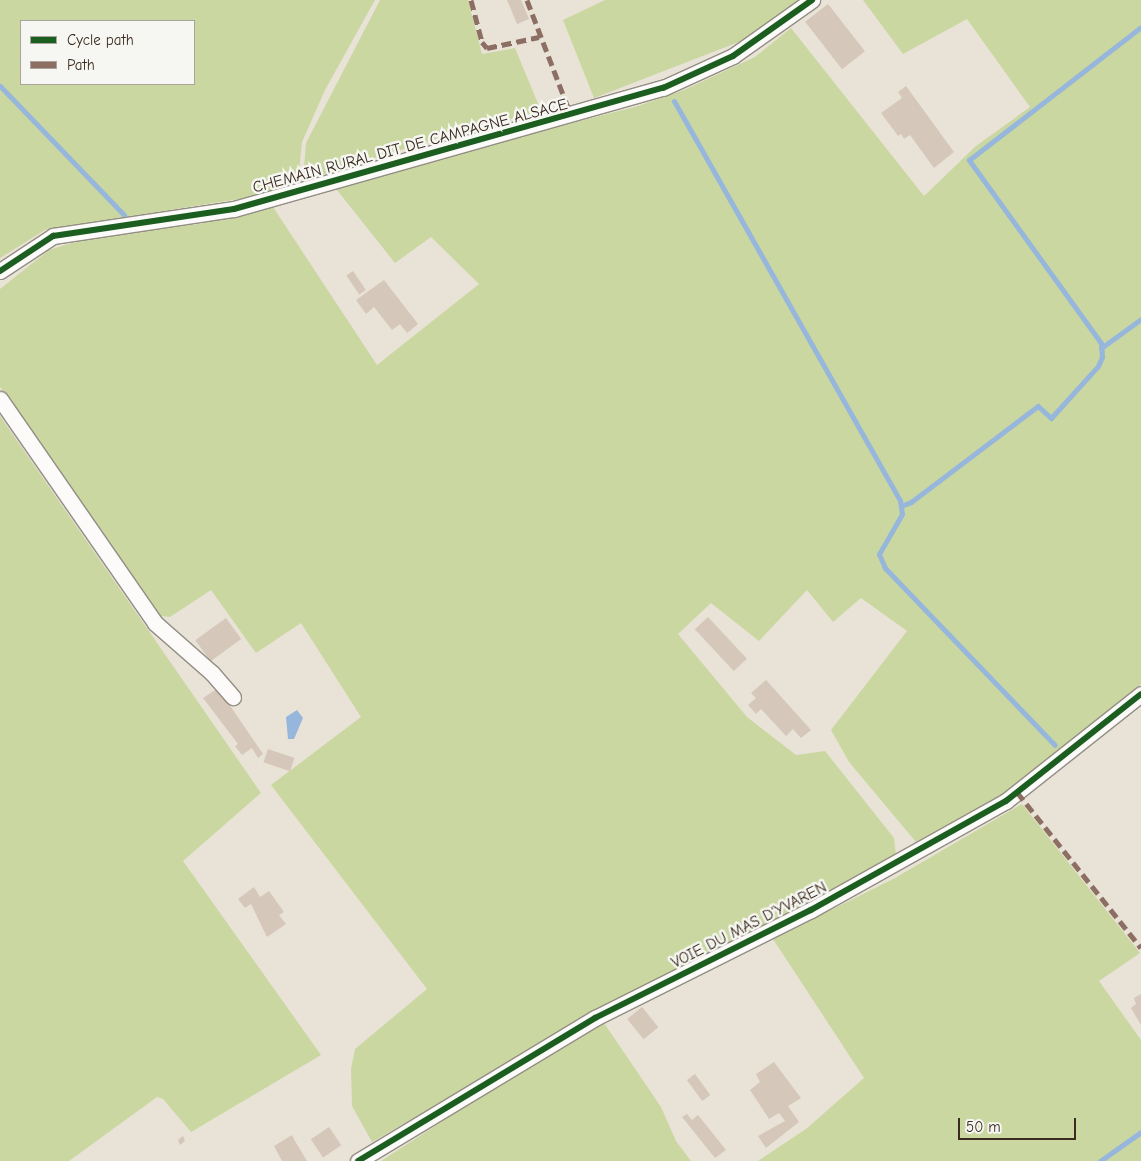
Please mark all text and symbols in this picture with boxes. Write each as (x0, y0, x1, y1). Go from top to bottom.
legend (20, 20, 195, 85)
text: Cycle path (67, 31, 134, 49)
text: Path (67, 56, 95, 74)
street label: CHEMAIN RURAL DIT DE CAMPAGNE ALSACE (250, 95, 570, 197)
street label: VOIE DU MAS D'YVAREN (668, 877, 830, 973)
scale bar (961, 1108, 1078, 1140)
text: 50 m (966, 1118, 1001, 1136)

